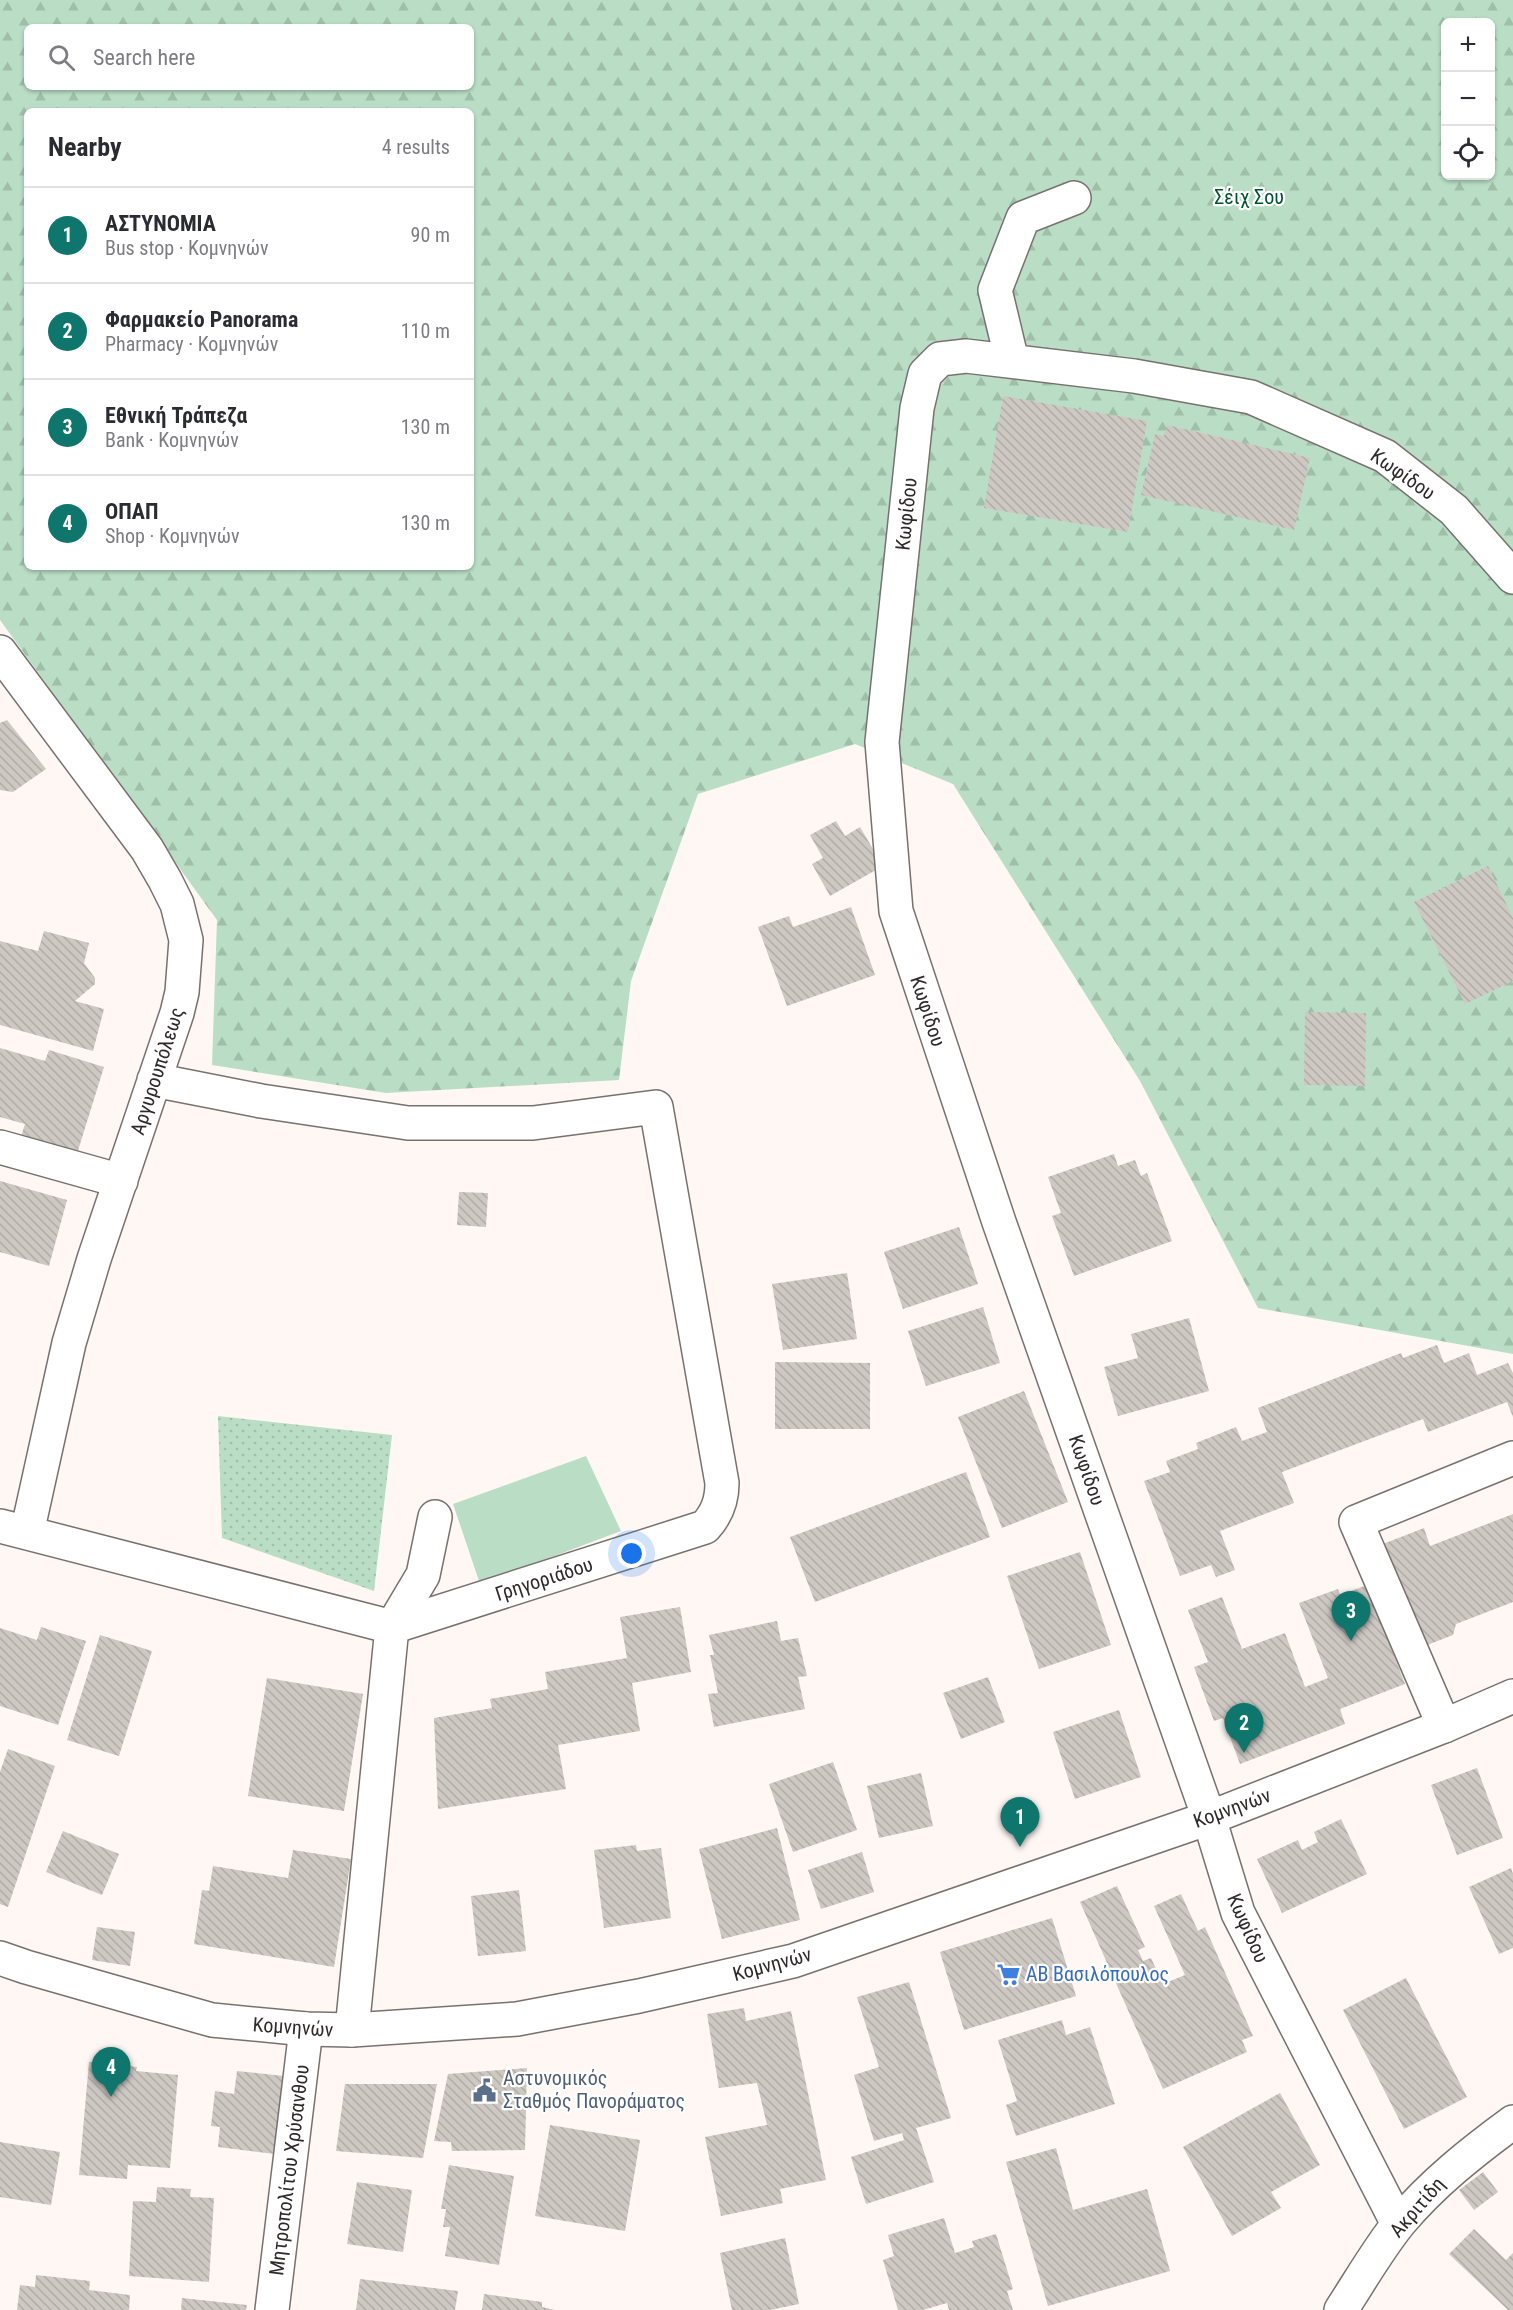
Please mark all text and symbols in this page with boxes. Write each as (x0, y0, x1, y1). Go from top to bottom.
map controls (1441, 18, 1495, 180)
button: + (1441, 18, 1495, 72)
search box (24, 24, 474, 90)
icon: search (45, 41, 78, 74)
text: Search here (93, 45, 195, 70)
button: − (1441, 72, 1495, 126)
button: locate (1441, 126, 1495, 180)
text: Nearby (48, 132, 122, 162)
text: 4 results (382, 135, 450, 159)
park label: Σέιχ Σου (1214, 185, 1284, 209)
text: ΑΣΤΥΝΟΜΙΑ (105, 211, 216, 236)
text: 1 (62, 223, 73, 247)
text: 90 m (411, 223, 450, 247)
text: Bus stop · Κομνηνών (105, 236, 269, 260)
text: Φαρμακείο Panorama (105, 307, 298, 332)
text: 2 (62, 319, 73, 343)
text: 110 m (401, 319, 450, 343)
text: Pharmacy · Κομνηνών (105, 332, 278, 356)
text: Εθνική Τράπεζα (105, 403, 247, 428)
text: 3 (62, 415, 73, 439)
text: 130 m (401, 415, 450, 439)
text: Bank · Κομνηνών (105, 428, 239, 452)
street label: Κωφίδου (1366, 443, 1440, 505)
street label: Κωφίδου (890, 476, 922, 552)
text: ΟΠΑΠ (105, 499, 158, 524)
text: 4 (62, 511, 73, 535)
text: 130 m (401, 511, 450, 535)
text: Shop · Κομνηνών (105, 524, 240, 548)
street label: Κωφίδου (905, 973, 951, 1049)
street label: Αργυρουπόλεως (125, 1004, 189, 1138)
street label: Κωφίδου (1064, 1432, 1110, 1508)
your location (617, 1539, 646, 1568)
street label: Γρηγοριάδου (492, 1552, 596, 1606)
pin: 3 (1332, 1592, 1370, 1641)
pin: 2 (1224, 1704, 1264, 1753)
street label: Κομνηνών (1190, 1783, 1274, 1833)
pin: 1 (1000, 1798, 1040, 1847)
street label: Κωφίδου (1222, 1890, 1274, 1966)
street label: Κομνηνών (730, 1942, 814, 1986)
supermarket icon: ΑΒ Βασιλόπουλος (995, 1961, 1021, 1987)
place label: ΑΒ Βασιλόπουλος (1026, 1962, 1169, 1986)
street label: Κομνηνών (252, 2012, 334, 2042)
pin: 4 (92, 2048, 130, 2097)
street label: Μητροπολίτου Χρύσανθου (264, 2063, 314, 2277)
place label: Αστυνομικός Σταθμός Πανοράματος (503, 2066, 685, 2113)
public building icon: Αστυνομικός Σταθμός Πανοράματος (472, 2077, 498, 2103)
street label: Ακριτίδη (1384, 2172, 1450, 2242)

